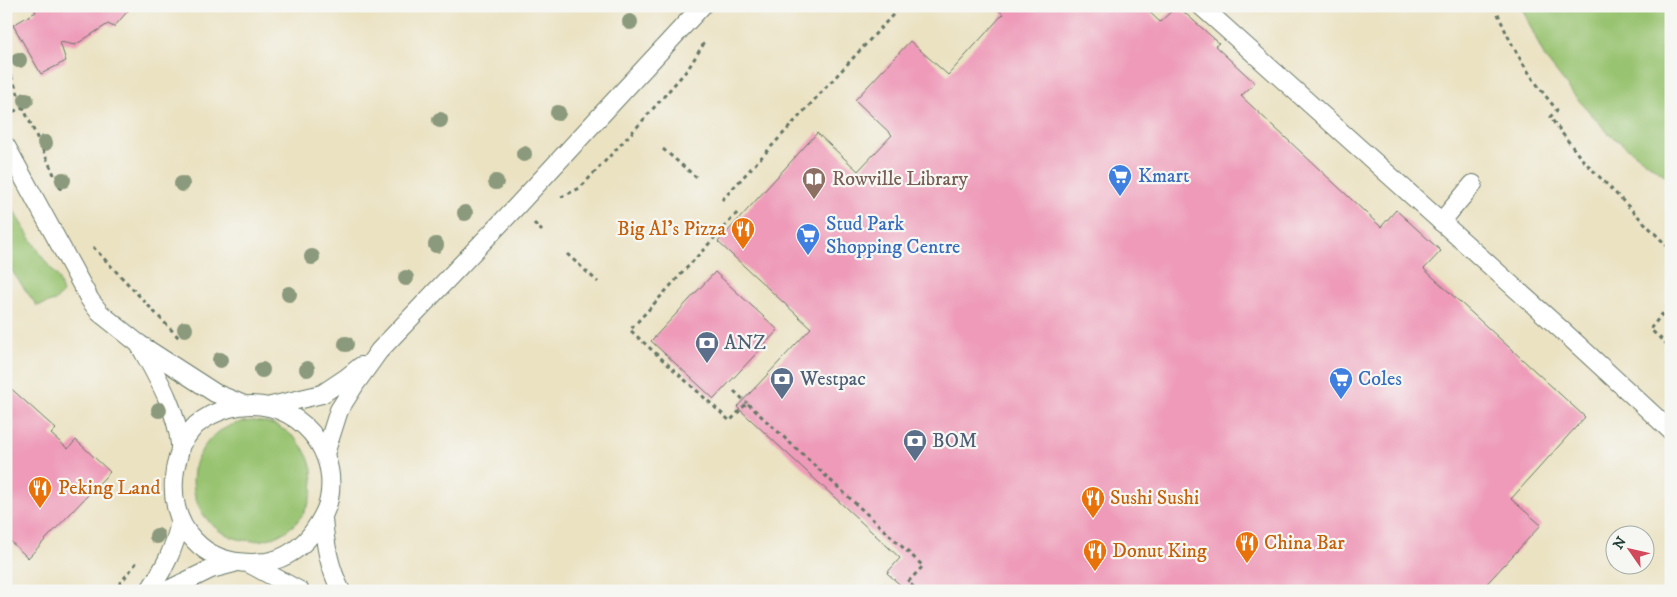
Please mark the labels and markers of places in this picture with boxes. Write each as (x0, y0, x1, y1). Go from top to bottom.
supermarket icon: Kmart (1107, 163, 1133, 197)
place label: Kmart (1138, 164, 1189, 189)
library icon: Rowville Library (801, 166, 827, 200)
place label: Rowville Library (832, 167, 968, 192)
place label: Stud Park Shopping Centre (826, 212, 960, 260)
restaurant icon: Big Al's Pizza (730, 216, 756, 250)
place label: Big Al's Pizza (617, 217, 726, 242)
supermarket icon: Stud Park Shopping Centre (795, 222, 821, 256)
bank icon: ANZ (694, 330, 720, 364)
place label: ANZ (724, 331, 766, 356)
bank icon: Westpac (769, 366, 795, 400)
supermarket icon: Coles (1328, 366, 1354, 400)
place label: Westpac (799, 367, 866, 392)
place label: Coles (1358, 367, 1402, 392)
bank icon: BOM (902, 428, 928, 462)
place label: BOM (932, 429, 977, 454)
restaurant icon: Peking Land (27, 475, 53, 509)
place label: Peking Land (58, 476, 160, 501)
restaurant icon: Sushi Sushi (1080, 485, 1106, 519)
place label: Sushi Sushi (1110, 486, 1199, 511)
restaurant icon: China Bar (1234, 530, 1260, 564)
place label: China Bar (1264, 531, 1345, 556)
restaurant icon: Donut King (1082, 538, 1108, 572)
place label: Donut King (1112, 539, 1207, 564)

